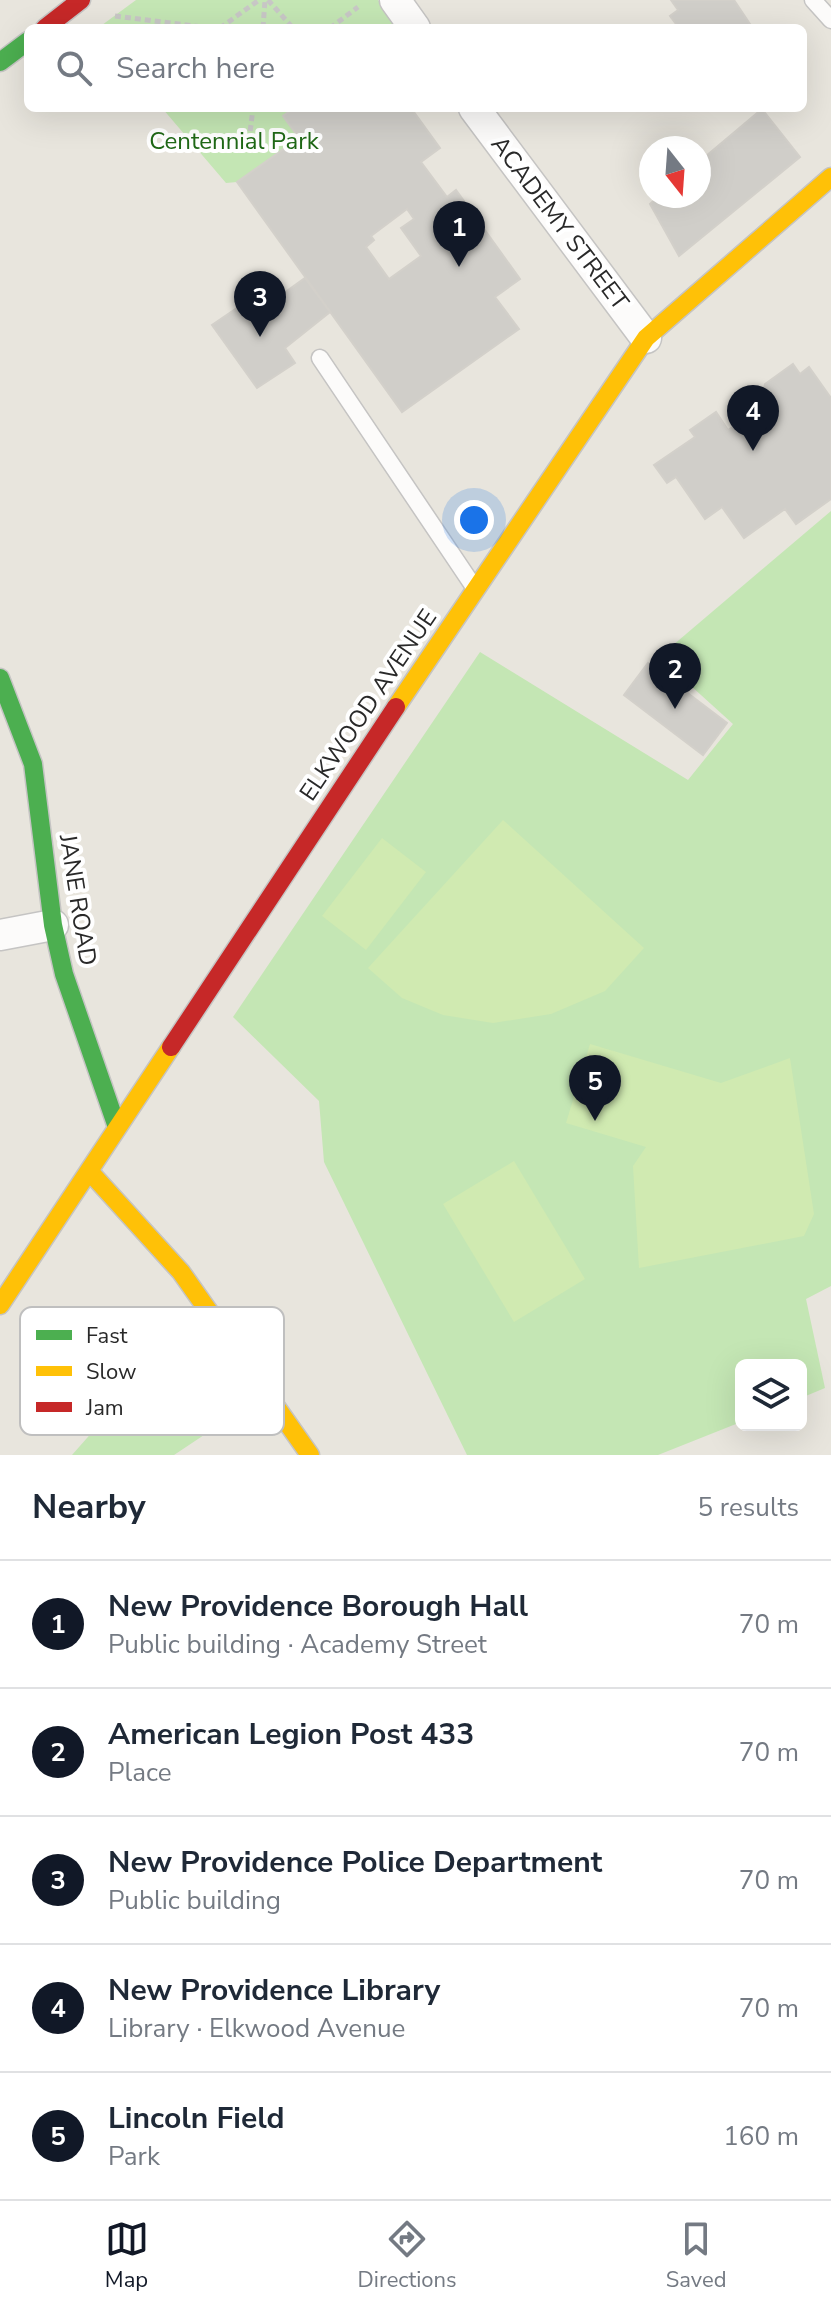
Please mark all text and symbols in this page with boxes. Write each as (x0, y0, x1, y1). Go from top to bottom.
search box (24, 24, 807, 112)
icon: search (52, 46, 96, 90)
text: Search here (116, 48, 275, 89)
park label: Centennial Park (149, 125, 320, 157)
street label: ACADEMY STREET (484, 129, 636, 317)
north arrow (639, 136, 711, 208)
pin: 1 (433, 201, 485, 267)
pin: 3 (234, 271, 286, 337)
pin: 4 (727, 385, 779, 451)
your location (454, 500, 494, 540)
street label: ELKWOOD AVENUE (292, 603, 444, 807)
pin: 2 (649, 643, 701, 709)
street label: JANE ROAD (52, 831, 104, 968)
pin: 5 (569, 1055, 621, 1121)
legend (20, 1307, 284, 1435)
text: Fast (86, 1321, 128, 1351)
text: Slow (86, 1357, 137, 1387)
map controls (735, 1359, 807, 1431)
button: layers (735, 1359, 807, 1431)
text: Jam (85, 1393, 124, 1423)
text: Nearby (32, 1484, 146, 1530)
text: 5 results (698, 1490, 799, 1525)
text: New Providence Borough Hall (108, 1586, 528, 1627)
text: 1 (50, 1607, 66, 1642)
text: 70 m (739, 1607, 799, 1642)
text: Public building · Academy Street (108, 1627, 487, 1662)
text: American Legion Post 433 (108, 1714, 474, 1755)
text: 2 (50, 1735, 66, 1770)
text: 70 m (739, 1735, 799, 1770)
text: Place (108, 1755, 172, 1790)
text: New Providence Police Department (108, 1842, 602, 1883)
text: 3 (50, 1863, 66, 1898)
text: 70 m (739, 1863, 799, 1898)
text: Public building (108, 1883, 281, 1918)
text: New Providence Library (108, 1970, 440, 2011)
text: 4 (50, 1991, 66, 2026)
text: 70 m (739, 1991, 799, 2026)
text: Library · Elkwood Avenue (108, 2011, 405, 2046)
text: Lincoln Field (108, 2098, 285, 2139)
text: 5 (50, 2119, 66, 2154)
text: 160 m (723, 2119, 799, 2154)
text: Park (108, 2139, 160, 2174)
tab: Map (105, 2217, 149, 2295)
tab: Directions (358, 2217, 457, 2295)
tab: Saved (666, 2217, 726, 2295)

